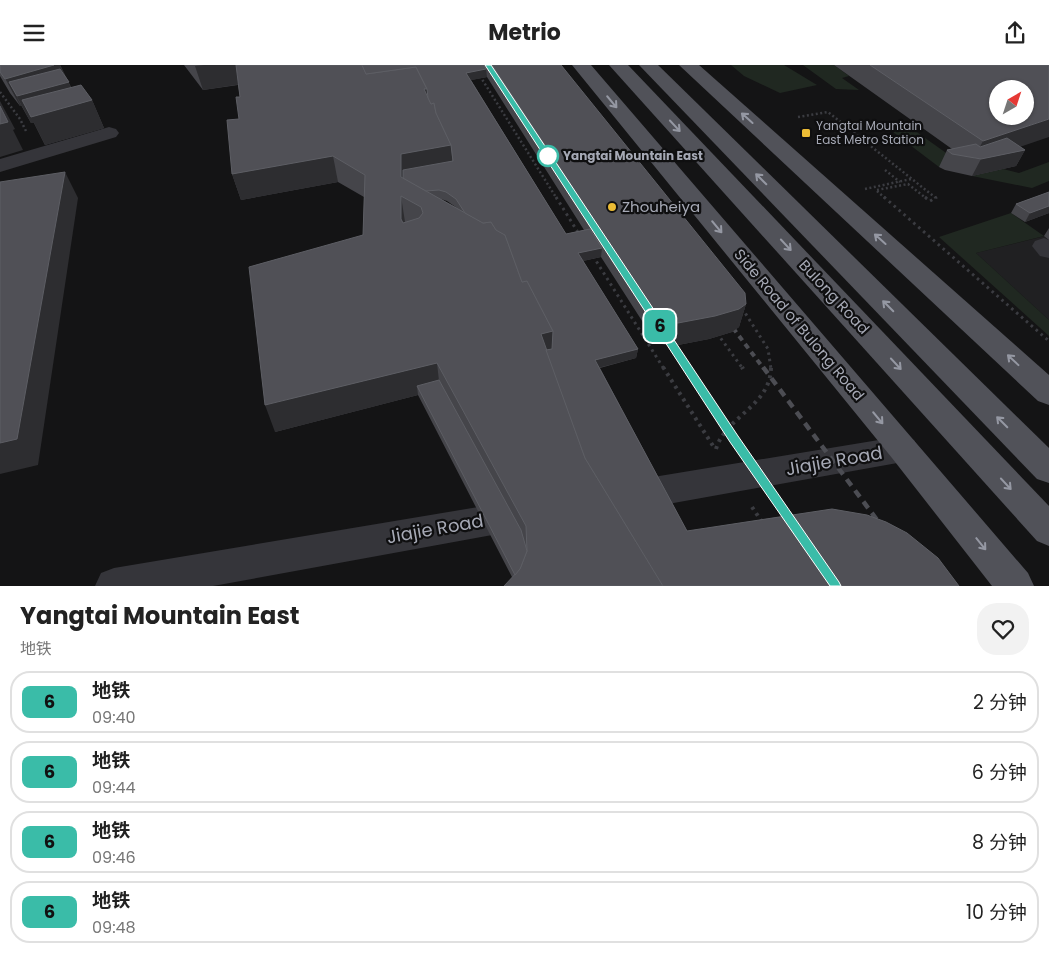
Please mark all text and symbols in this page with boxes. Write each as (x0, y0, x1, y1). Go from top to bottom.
text: Metrio (488, 17, 561, 48)
icon: menu (20, 19, 48, 47)
icon: share (1001, 19, 1029, 47)
north arrow (989, 80, 1034, 125)
map controls (989, 80, 1034, 125)
one-way arrow (606, 96, 618, 109)
one-way arrow (740, 112, 753, 124)
place label: Yangtai Mountain East Metro Station (816, 117, 924, 148)
one-way arrow (669, 120, 681, 133)
marker: Yangtai Mountain East Metro Station (800, 127, 812, 139)
marker: Yangtai Mountain East (537, 145, 559, 167)
place label: Yangtai Mountain East (563, 147, 703, 164)
one-way arrow (755, 172, 767, 185)
place label: Zhouheiya (622, 196, 700, 217)
marker: Zhouheiya (606, 201, 618, 213)
one-way arrow (711, 220, 722, 233)
one-way arrow (874, 233, 887, 245)
one-way arrow (780, 239, 792, 252)
street label: Side Road of Bulong Road (730, 244, 869, 405)
street label: Bulong Road (794, 255, 874, 339)
one-way arrow (882, 300, 894, 312)
line badge: 6 (644, 310, 676, 342)
text: 6 (654, 313, 666, 338)
one-way arrow (1007, 354, 1020, 366)
one-way arrow (890, 358, 902, 371)
one-way arrow (872, 411, 883, 424)
one-way arrow (997, 416, 1009, 428)
street label: Jiajie Road (784, 440, 884, 481)
one-way arrow (1000, 478, 1012, 490)
street label: Jiajie Road (385, 508, 485, 549)
one-way arrow (975, 537, 986, 550)
text: Yangtai Mountain East (20, 599, 300, 632)
button: heart (977, 603, 1029, 655)
text: 地铁 (20, 637, 52, 660)
text: 地铁 (92, 677, 130, 704)
text: 6 (44, 689, 55, 714)
text: 2 分钟 (973, 689, 1027, 716)
text: 09:40 (92, 706, 136, 729)
text: 地铁 (92, 747, 130, 774)
text: 6 (44, 759, 55, 784)
text: 6 分钟 (972, 759, 1027, 786)
text: 09:44 (92, 776, 136, 799)
text: 地铁 (92, 817, 130, 844)
text: 6 (44, 829, 55, 854)
text: 8 分钟 (972, 829, 1027, 856)
text: 09:46 (92, 846, 136, 869)
text: 地铁 (92, 887, 130, 914)
text: 6 (44, 899, 55, 924)
text: 10 分钟 (966, 899, 1027, 926)
text: 09:48 (92, 916, 136, 939)

